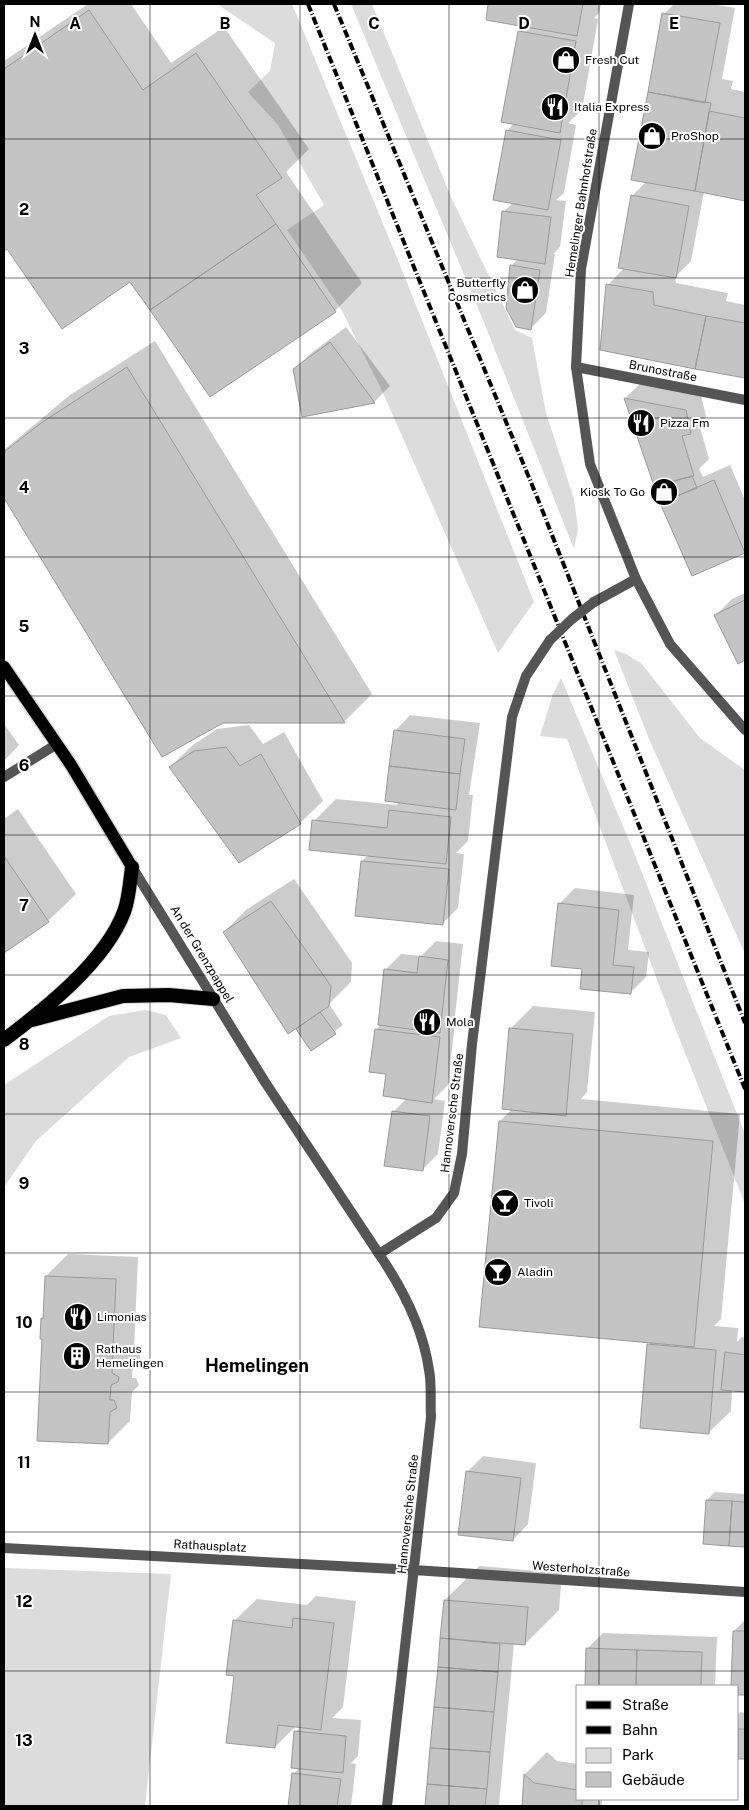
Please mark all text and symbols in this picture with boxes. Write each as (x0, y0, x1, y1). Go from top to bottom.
north arrow (10, 10, 60, 60)
text: N (30, 14, 40, 30)
text: A (69, 14, 81, 33)
text: B (220, 14, 231, 33)
text: C (368, 14, 380, 33)
text: D (518, 14, 530, 33)
text: E (669, 14, 679, 33)
shop icon: Fresh Cut (551, 45, 581, 75)
place label: Fresh Cut (585, 53, 640, 67)
restaurant icon: Italia Express (540, 92, 570, 122)
place label: Italia Express (574, 100, 649, 114)
shop icon: ProShop (637, 121, 667, 151)
street label: Hemelinger Bahnhofstraße (562, 127, 600, 278)
place label: ProShop (671, 129, 719, 143)
text: 2 (19, 200, 29, 219)
shop icon: Butterfly Cosmetics (510, 275, 540, 305)
place label: Butterfly Cosmetics (448, 276, 507, 304)
text: 3 (19, 339, 29, 358)
street label: Brunostraße (628, 358, 698, 384)
restaurant icon: Pizza Fm (626, 408, 656, 438)
place label: Pizza Fm (660, 416, 709, 430)
shop icon: Kiosk To Go (649, 477, 679, 507)
text: 4 (19, 478, 30, 497)
place label: Kiosk To Go (580, 485, 645, 499)
text: 5 (19, 617, 30, 636)
text: 6 (19, 756, 29, 775)
text: 7 (19, 896, 29, 915)
street label: An der Grenzpappel (167, 903, 237, 1006)
restaurant icon: Mola (412, 1007, 442, 1037)
place label: Mola (446, 1015, 474, 1029)
text: 8 (19, 1035, 30, 1054)
street label: Hannoversche Straße (438, 1052, 466, 1174)
text: 9 (19, 1174, 29, 1193)
bar icon: Tivoli (490, 1188, 520, 1218)
place label: Tivoli (524, 1196, 553, 1210)
bar icon: Aladin (483, 1257, 513, 1287)
place label: Aladin (517, 1265, 553, 1279)
restaurant icon: Limonias (63, 1302, 93, 1332)
place label: Limonias (97, 1310, 147, 1324)
text: 10 (15, 1313, 33, 1332)
building icon: Rathaus Hemelingen (62, 1341, 92, 1371)
place label: Rathaus Hemelingen (96, 1342, 164, 1370)
district label: Hemelingen (205, 1355, 309, 1376)
text: 11 (17, 1453, 31, 1472)
street label: Hannoversche Straße (395, 1453, 421, 1575)
street label: Rathausplatz (173, 1537, 247, 1555)
street label: Westerholzstraße (531, 1559, 631, 1579)
text: 12 (15, 1592, 33, 1611)
legend (576, 1685, 739, 1800)
text: Straße (622, 1696, 669, 1713)
text: Bahn (622, 1721, 658, 1738)
text: 13 (15, 1731, 33, 1750)
text: Park (622, 1746, 654, 1763)
text: Gebäude (622, 1771, 685, 1788)

